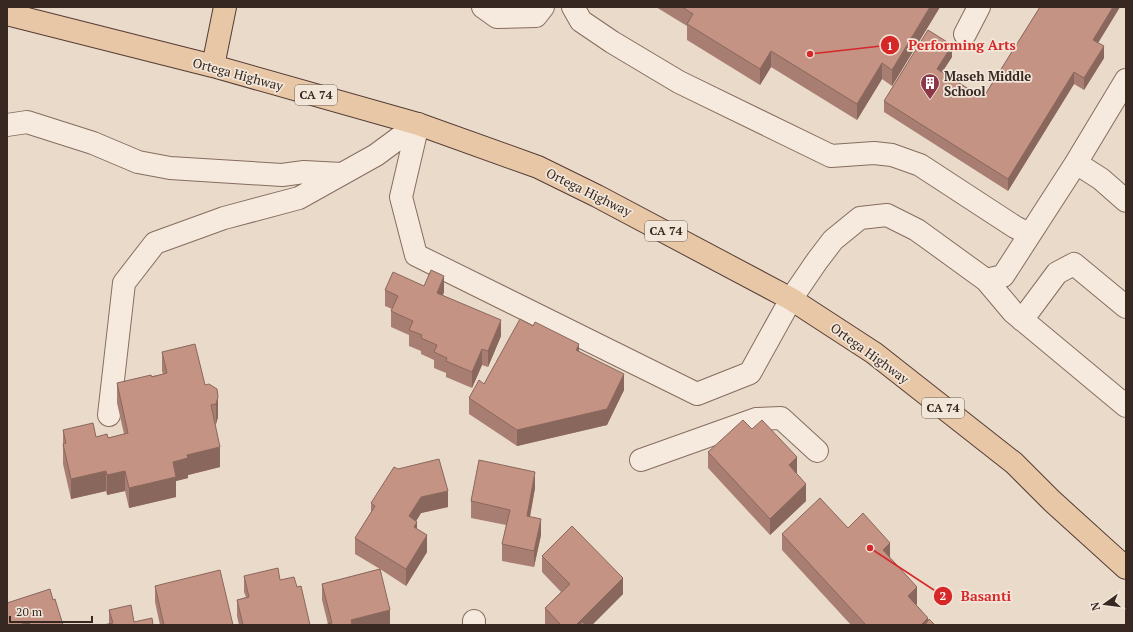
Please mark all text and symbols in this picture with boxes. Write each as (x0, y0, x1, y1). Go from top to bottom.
callout: Performing Arts (880, 32, 1024, 58)
text: Performing Arts (908, 35, 1016, 54)
text: 1 (887, 38, 893, 53)
street label: Ortega Highway (191, 53, 286, 95)
place label: Maseh Middle School (944, 67, 1031, 100)
building icon: Maseh Middle School (919, 72, 941, 100)
road number: CA 74 (295, 85, 337, 105)
street label: Ortega Highway (543, 164, 635, 221)
road number: CA 74 (645, 221, 687, 241)
street label: Ortega Highway (827, 318, 913, 388)
road number: CA 74 (922, 398, 964, 418)
callout: Basanti (933, 583, 1019, 609)
north arrow (1085, 584, 1125, 624)
text: Basanti (961, 586, 1011, 605)
text: 2 (940, 588, 947, 603)
scale bar (10, 598, 92, 624)
text: N (1087, 600, 1103, 612)
text: 20 m (16, 604, 43, 619)

